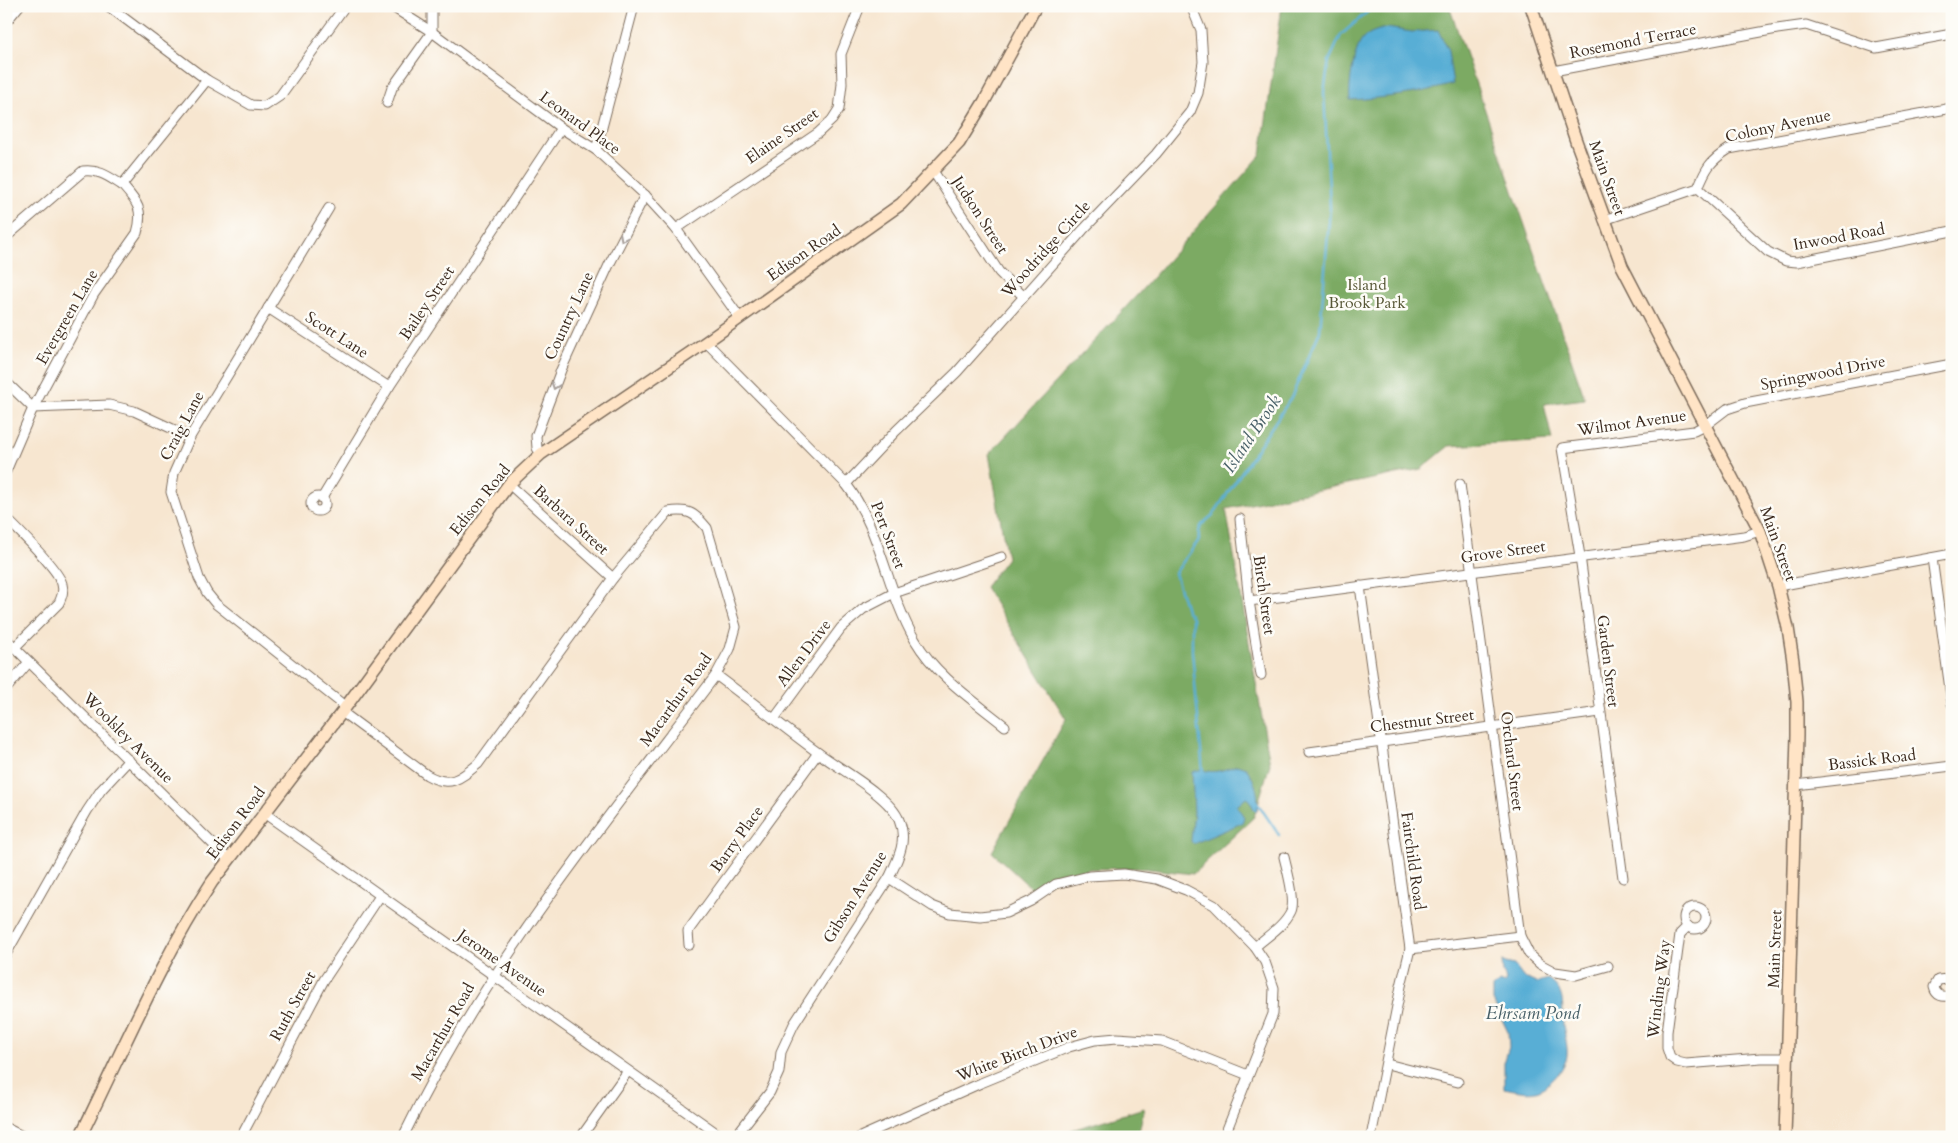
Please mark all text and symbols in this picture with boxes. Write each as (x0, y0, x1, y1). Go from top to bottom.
street label: Rosemond Terrace (1568, 18, 1698, 64)
street label: Leonard Place (535, 86, 625, 160)
street label: Elaine Street (741, 103, 823, 169)
street label: Colony Avenue (1723, 104, 1833, 148)
street label: Main Street (1583, 137, 1631, 219)
street label: Judson Street (946, 170, 1013, 258)
street label: Woodridge Circle (996, 196, 1096, 303)
street label: Inwood Road (1791, 218, 1887, 256)
street label: Edison Road (763, 219, 846, 287)
one-way arrow (619, 233, 629, 242)
street label: Bailey Street (394, 262, 460, 344)
street label: Evergreen Lane (31, 265, 103, 369)
street label: Country Lane (539, 268, 599, 364)
park label: Island Brook Park (1328, 274, 1406, 314)
street label: Scott Lane (301, 306, 373, 364)
street label: Springwood Drive (1759, 350, 1887, 396)
one-way arrow (551, 381, 561, 389)
street label: Craig Lane (155, 387, 209, 465)
water label: Island Brook (1217, 390, 1287, 478)
street label: Wilmot Avenue (1575, 404, 1688, 442)
street label: Edison Road (445, 460, 516, 540)
street label: Barbara Street (528, 480, 614, 560)
street label: Pert Street (865, 498, 911, 572)
street label: Main Street (1754, 503, 1802, 585)
street label: Grove Street (1459, 535, 1547, 569)
street label: Birch Street (1248, 554, 1280, 636)
street label: Garden Street (1591, 613, 1625, 709)
street label: Allen Drive (771, 615, 837, 691)
street label: Macarthur Road (635, 649, 717, 751)
street label: Woolsley Avenue (77, 687, 178, 788)
street label: Chestnut Street (1369, 704, 1475, 738)
street label: Orchard Street (1495, 710, 1529, 812)
street label: Bassick Road (1827, 744, 1918, 776)
street label: Edison Road (202, 782, 271, 864)
street label: Barry Place (705, 801, 769, 877)
street label: Fairchild Road (1395, 810, 1431, 912)
street label: Gibson Avenue (818, 847, 892, 947)
street label: Main Street (1763, 909, 1787, 989)
street label: Jerome Avenue (451, 923, 551, 1002)
street label: Winding Way (1642, 938, 1676, 1041)
street label: Ruth Street (265, 967, 321, 1045)
street label: Macarthur Road (406, 978, 480, 1085)
water label: Ehrsam Pond (1486, 1001, 1582, 1026)
street label: White Birch Drive (952, 1021, 1081, 1088)

